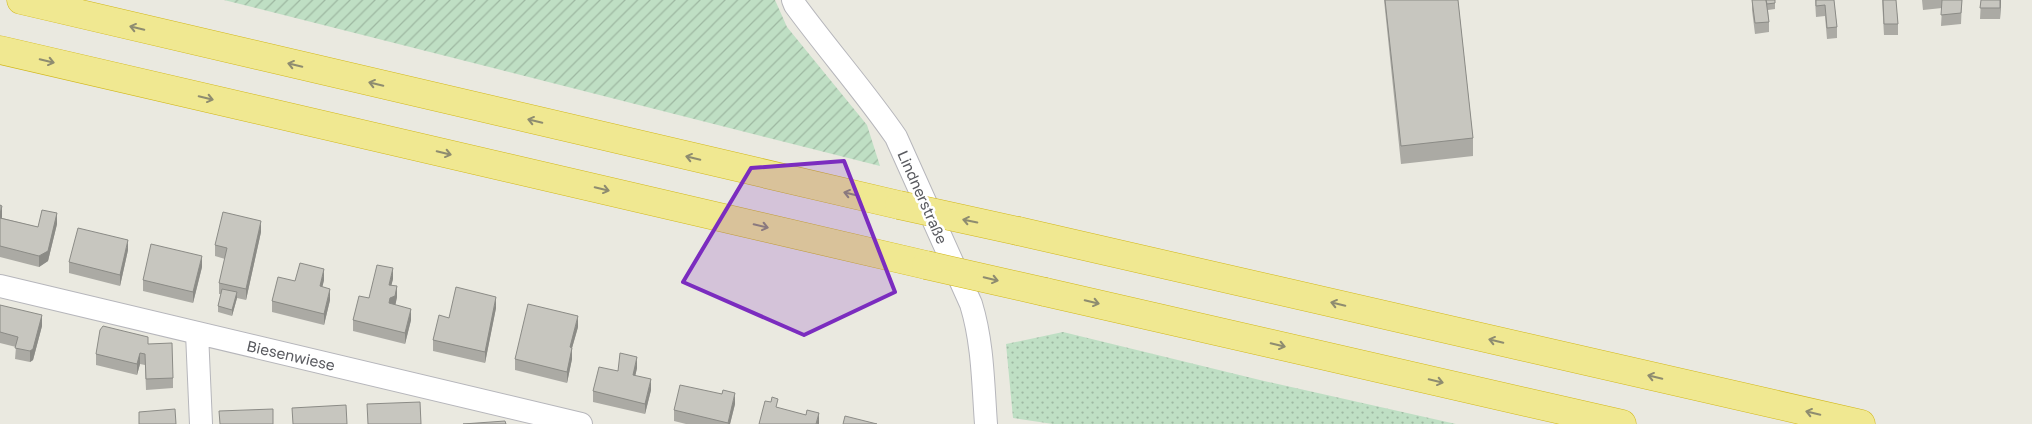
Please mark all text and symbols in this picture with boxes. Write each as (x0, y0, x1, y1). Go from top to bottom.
one-way arrow (130, 23, 146, 32)
one-way arrow (39, 57, 55, 66)
one-way arrow (288, 60, 304, 69)
one-way arrow (369, 79, 385, 88)
one-way arrow (197, 94, 213, 103)
one-way arrow (527, 116, 543, 125)
street label: Lindnerstraße (894, 148, 952, 247)
one-way arrow (436, 149, 452, 158)
one-way arrow (685, 153, 701, 162)
one-way arrow (594, 185, 610, 194)
one-way arrow (844, 189, 860, 198)
one-way arrow (963, 216, 979, 225)
one-way arrow (752, 222, 768, 231)
one-way arrow (983, 275, 999, 284)
one-way arrow (1084, 298, 1100, 307)
one-way arrow (1330, 299, 1346, 309)
street label: Biesenwiese (245, 336, 337, 374)
one-way arrow (1489, 336, 1505, 345)
one-way arrow (1269, 341, 1285, 350)
one-way arrow (1647, 372, 1663, 381)
one-way arrow (1428, 377, 1444, 386)
one-way arrow (1806, 408, 1822, 417)

